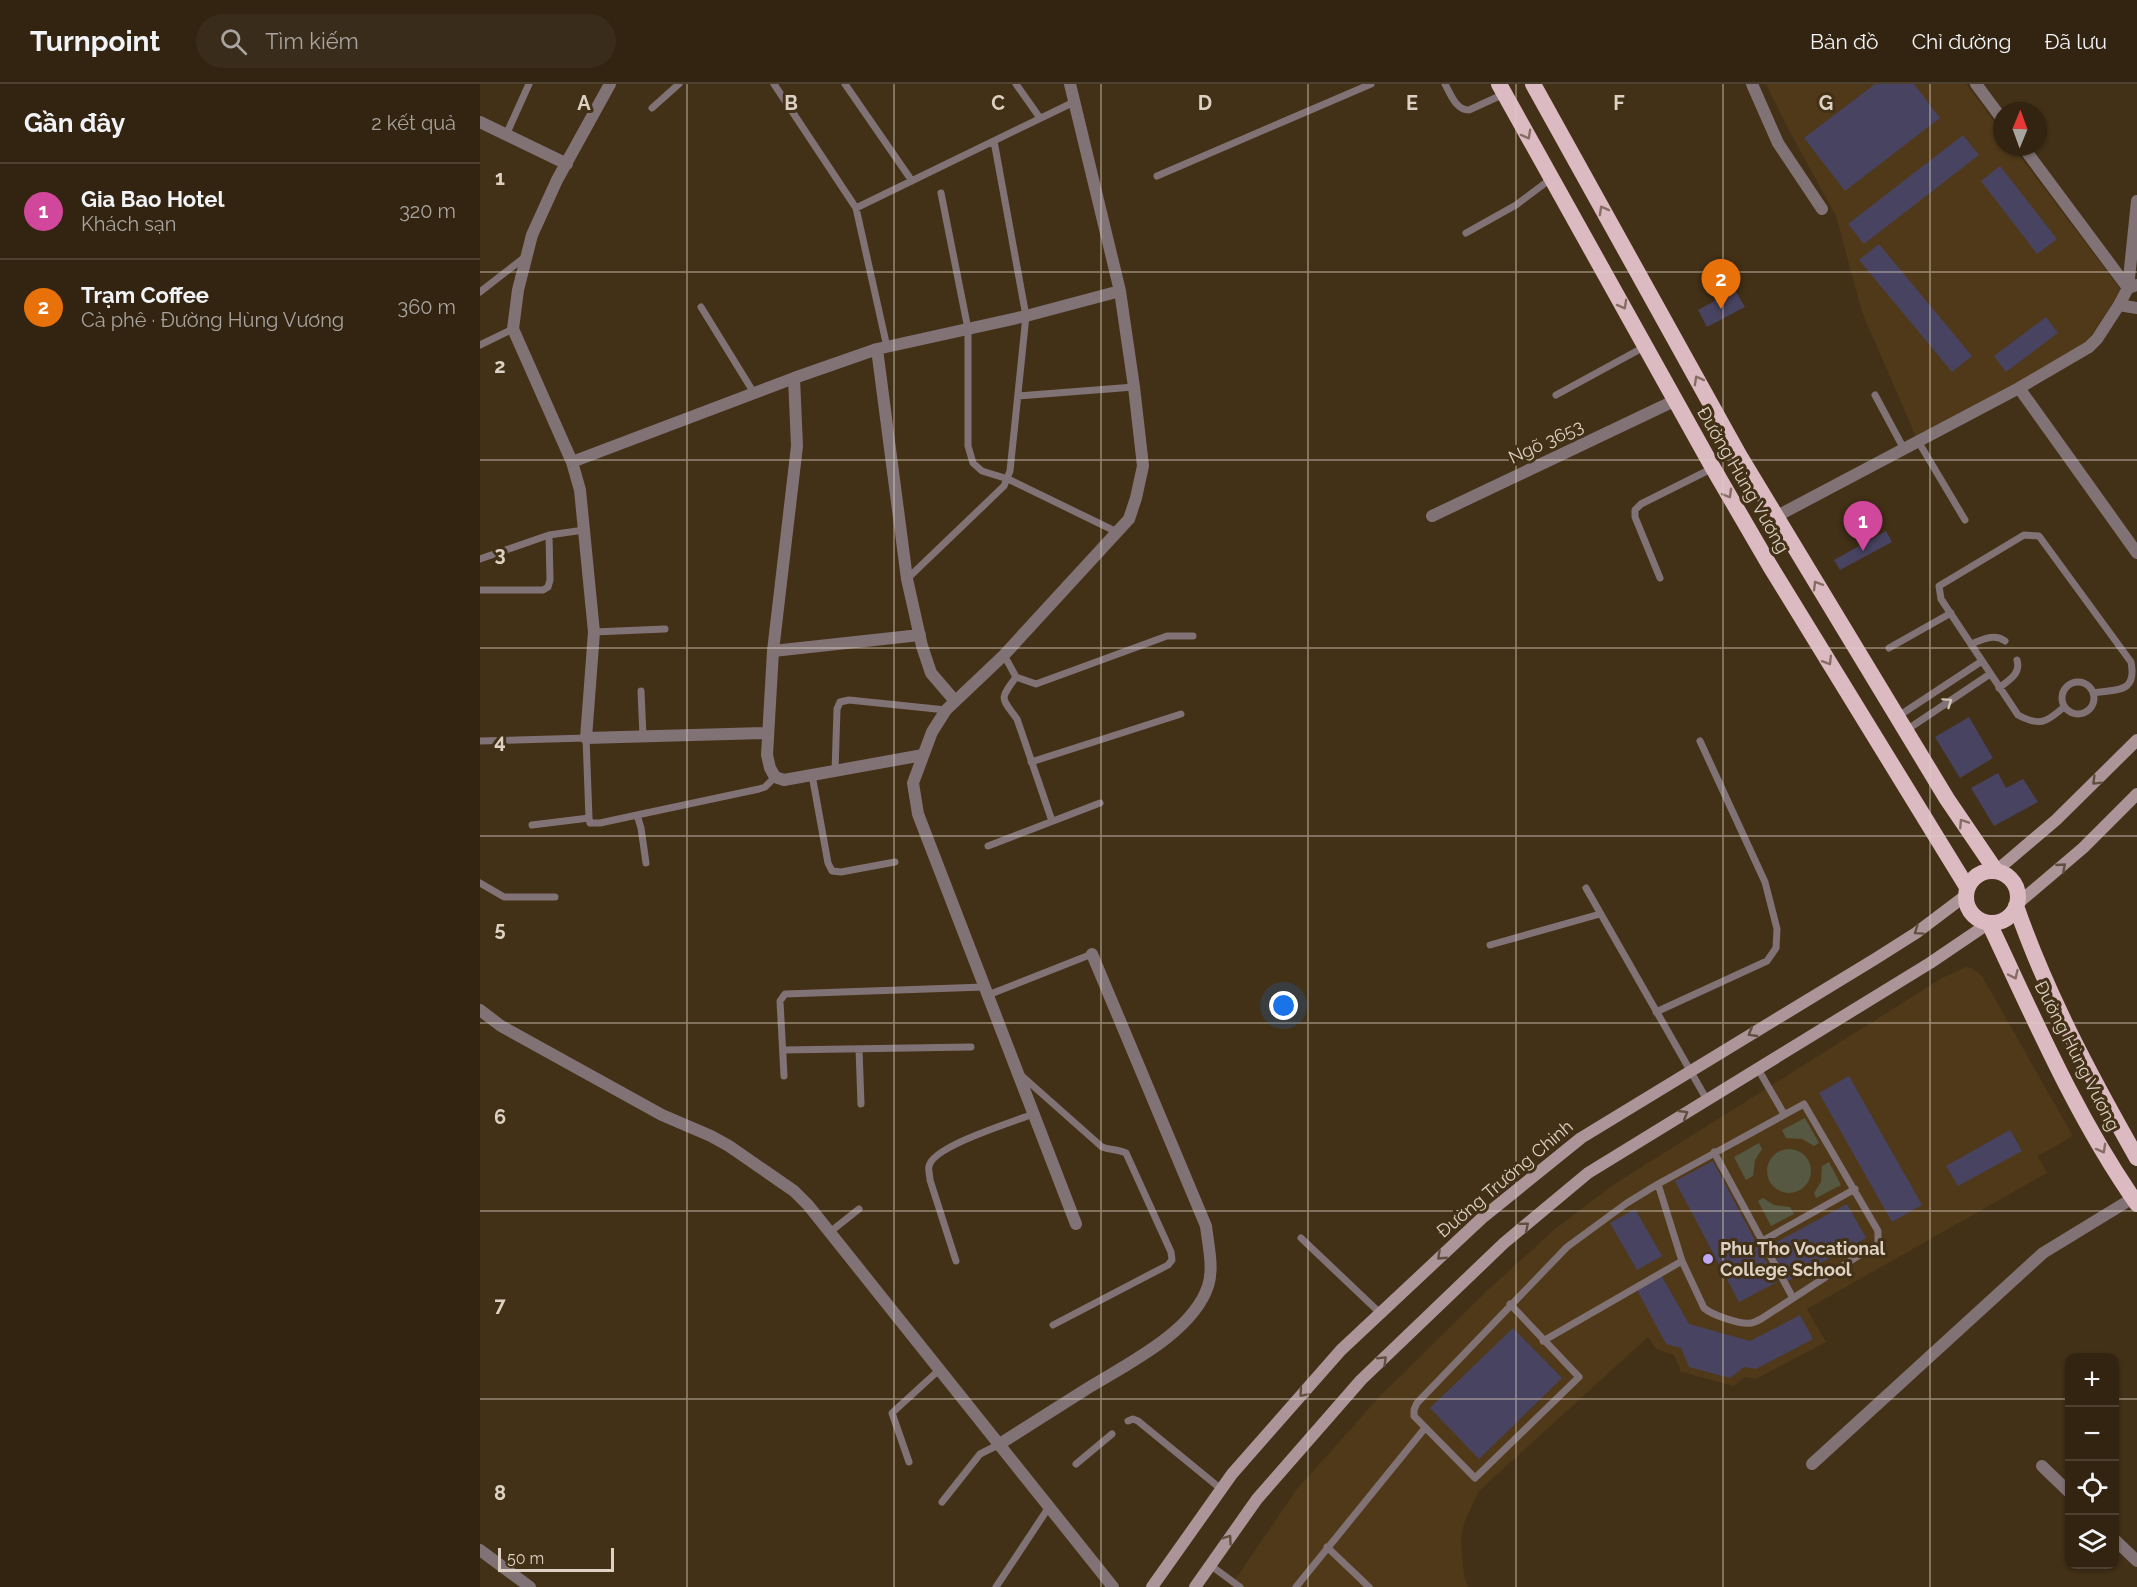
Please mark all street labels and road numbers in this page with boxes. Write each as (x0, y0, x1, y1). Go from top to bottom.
street label: Đường Hùng Vương (1693, 403, 1794, 557)
street label: Ngõ 3653 (1505, 415, 1587, 468)
street label: Đường Hùng Vương (2031, 977, 2124, 1134)
street label: Đường Trường Chinh (1432, 1116, 1577, 1242)

